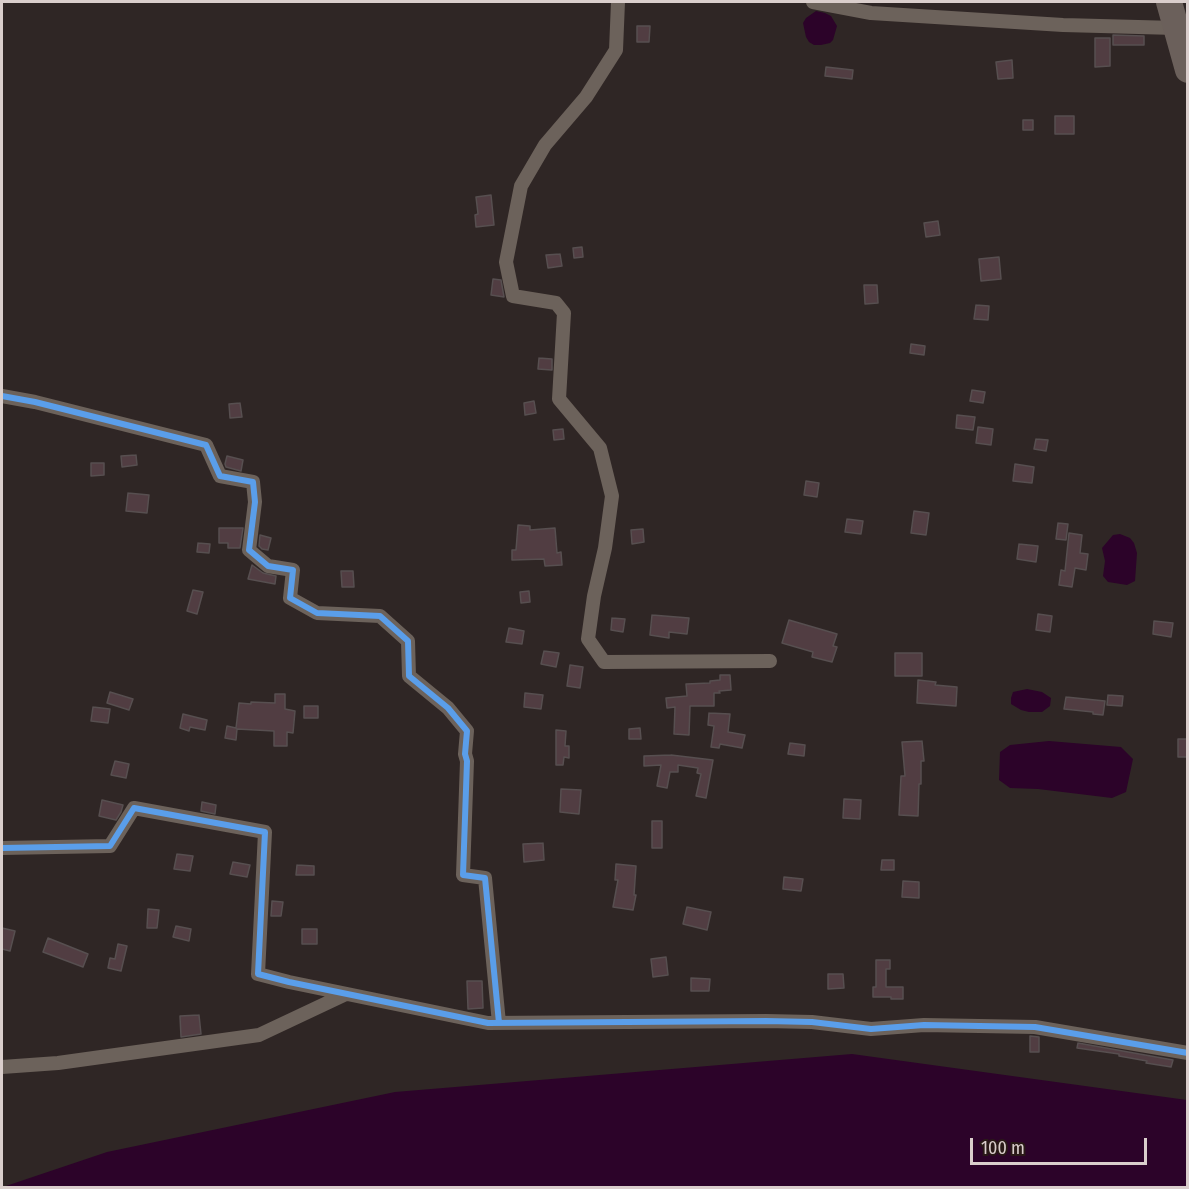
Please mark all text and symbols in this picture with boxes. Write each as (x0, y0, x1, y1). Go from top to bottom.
scale bar (973, 1126, 1150, 1164)
text: 100 m (981, 1137, 1025, 1159)

